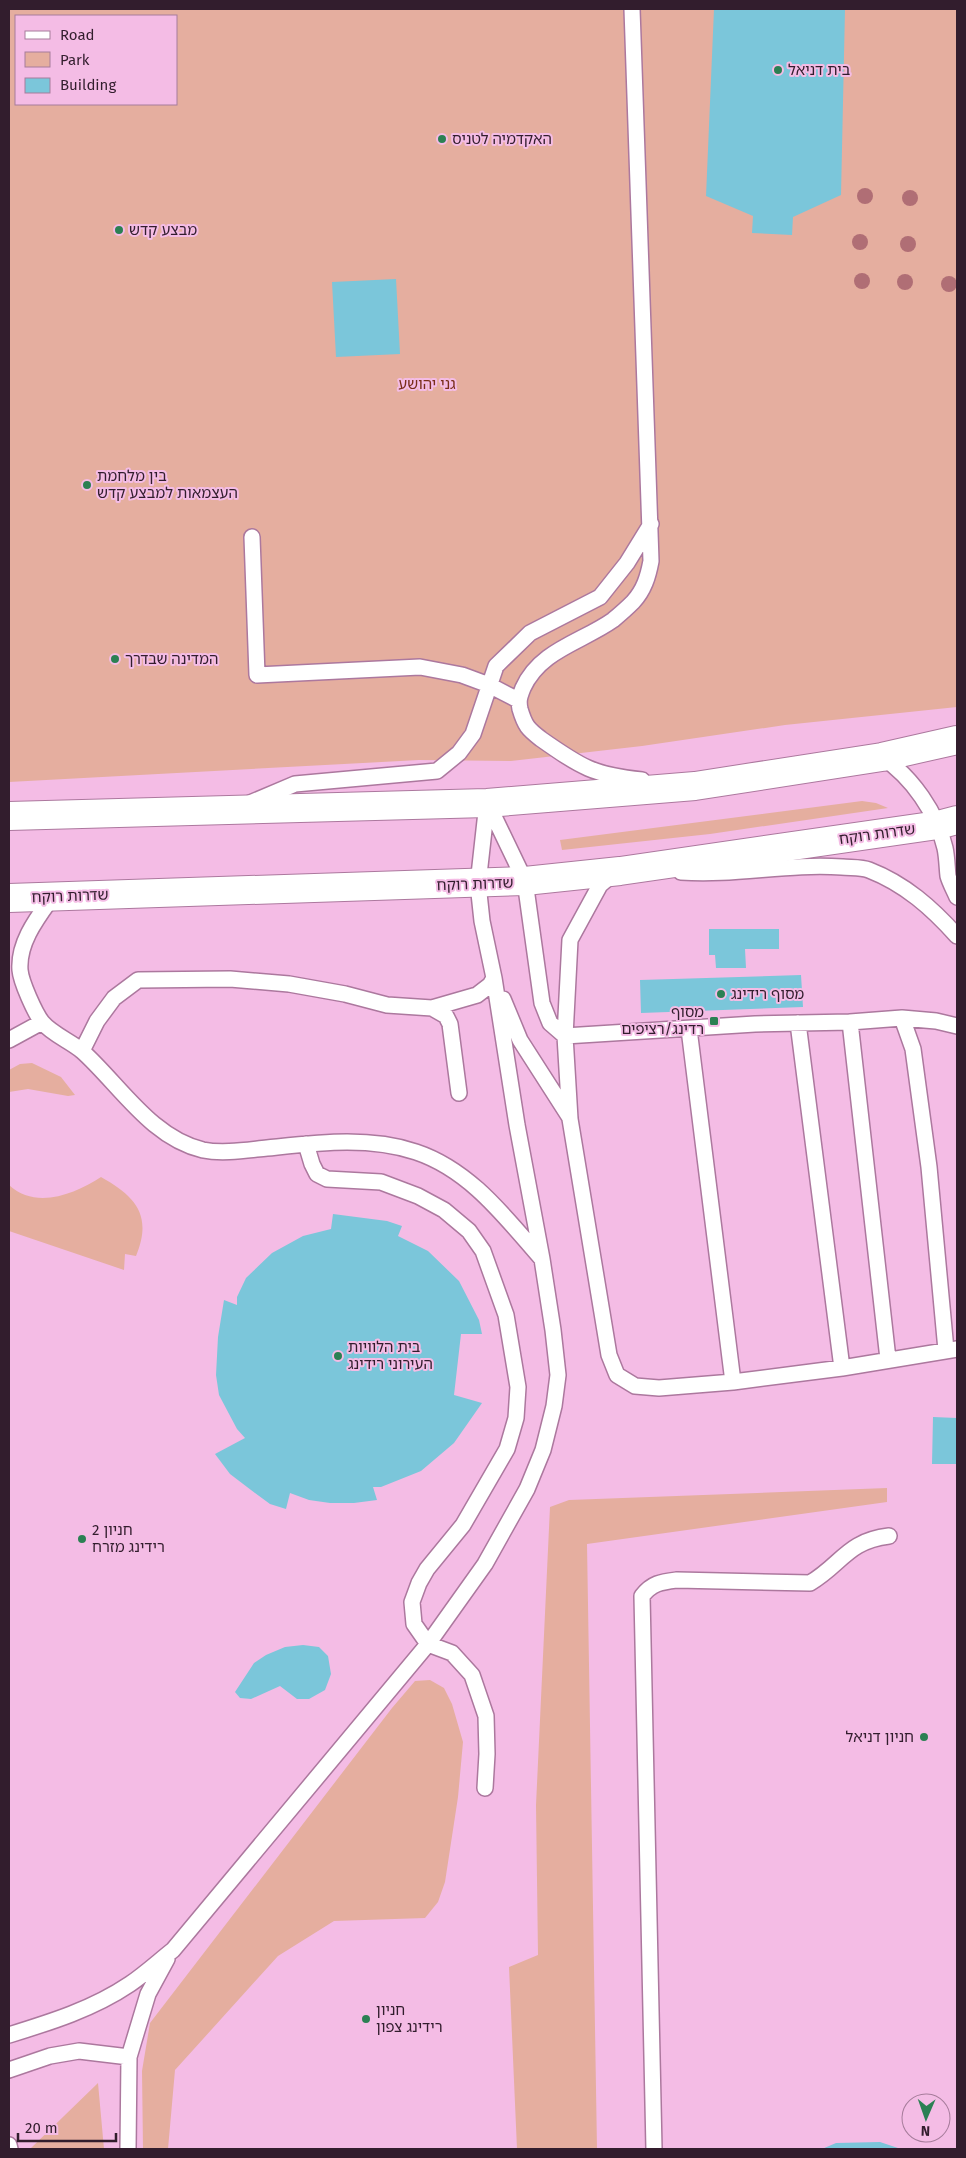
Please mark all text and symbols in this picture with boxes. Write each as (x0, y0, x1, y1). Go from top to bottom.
legend (15, 15, 178, 105)
text: Road (60, 26, 95, 44)
text: Park (60, 51, 90, 69)
place label: בית דניאל (788, 61, 851, 79)
marker: בית דניאל (772, 64, 784, 76)
text: Building (60, 76, 116, 94)
place label: האקדמיה לטניס (452, 130, 552, 148)
marker: האקדמיה לטניס (436, 133, 448, 145)
place label: מבצע קדש (129, 221, 197, 239)
marker: מבצע קדש (113, 224, 125, 236)
park label: גני יהושע (398, 375, 456, 393)
place label: בין מלחמת העצמאות למבצע קדש (97, 467, 238, 502)
marker: בין מלחמת העצמאות למבצע קדש (81, 479, 93, 491)
place label: המדינה שבדרך (125, 650, 218, 668)
marker: המדינה שבדרך (109, 653, 121, 665)
street label: שדרות רוקח (838, 820, 916, 848)
street label: שדרות רוקח (436, 874, 514, 894)
street label: שדרות רוקח (31, 886, 109, 906)
place label: מסוף רידינג (731, 985, 804, 1003)
marker: מסוף רידינג (715, 988, 727, 1000)
place label: מסוף רדינג/רציפים (621, 1003, 704, 1038)
marker: מסוף רדינג/רציפים (708, 1015, 720, 1027)
place label: בית הלוויות העירוני רידינג (348, 1338, 433, 1373)
marker: בית הלוויות העירוני רידינג (332, 1350, 344, 1362)
place label: 2 חניון רידינג מזרח (92, 1521, 165, 1556)
marker: 2 חניון רידינג מזרח (76, 1533, 88, 1545)
place label: חניון דניאל (845, 1728, 914, 1746)
marker: חניון דניאל (918, 1731, 930, 1743)
place label: חניון רידינג צפון (376, 2001, 443, 2036)
marker: חניון רידינג צפון (360, 2013, 372, 2025)
north arrow (901, 2093, 951, 2143)
scale bar (18, 2110, 115, 2142)
text: 20 m (25, 2119, 58, 2137)
text: N (921, 2122, 931, 2139)

